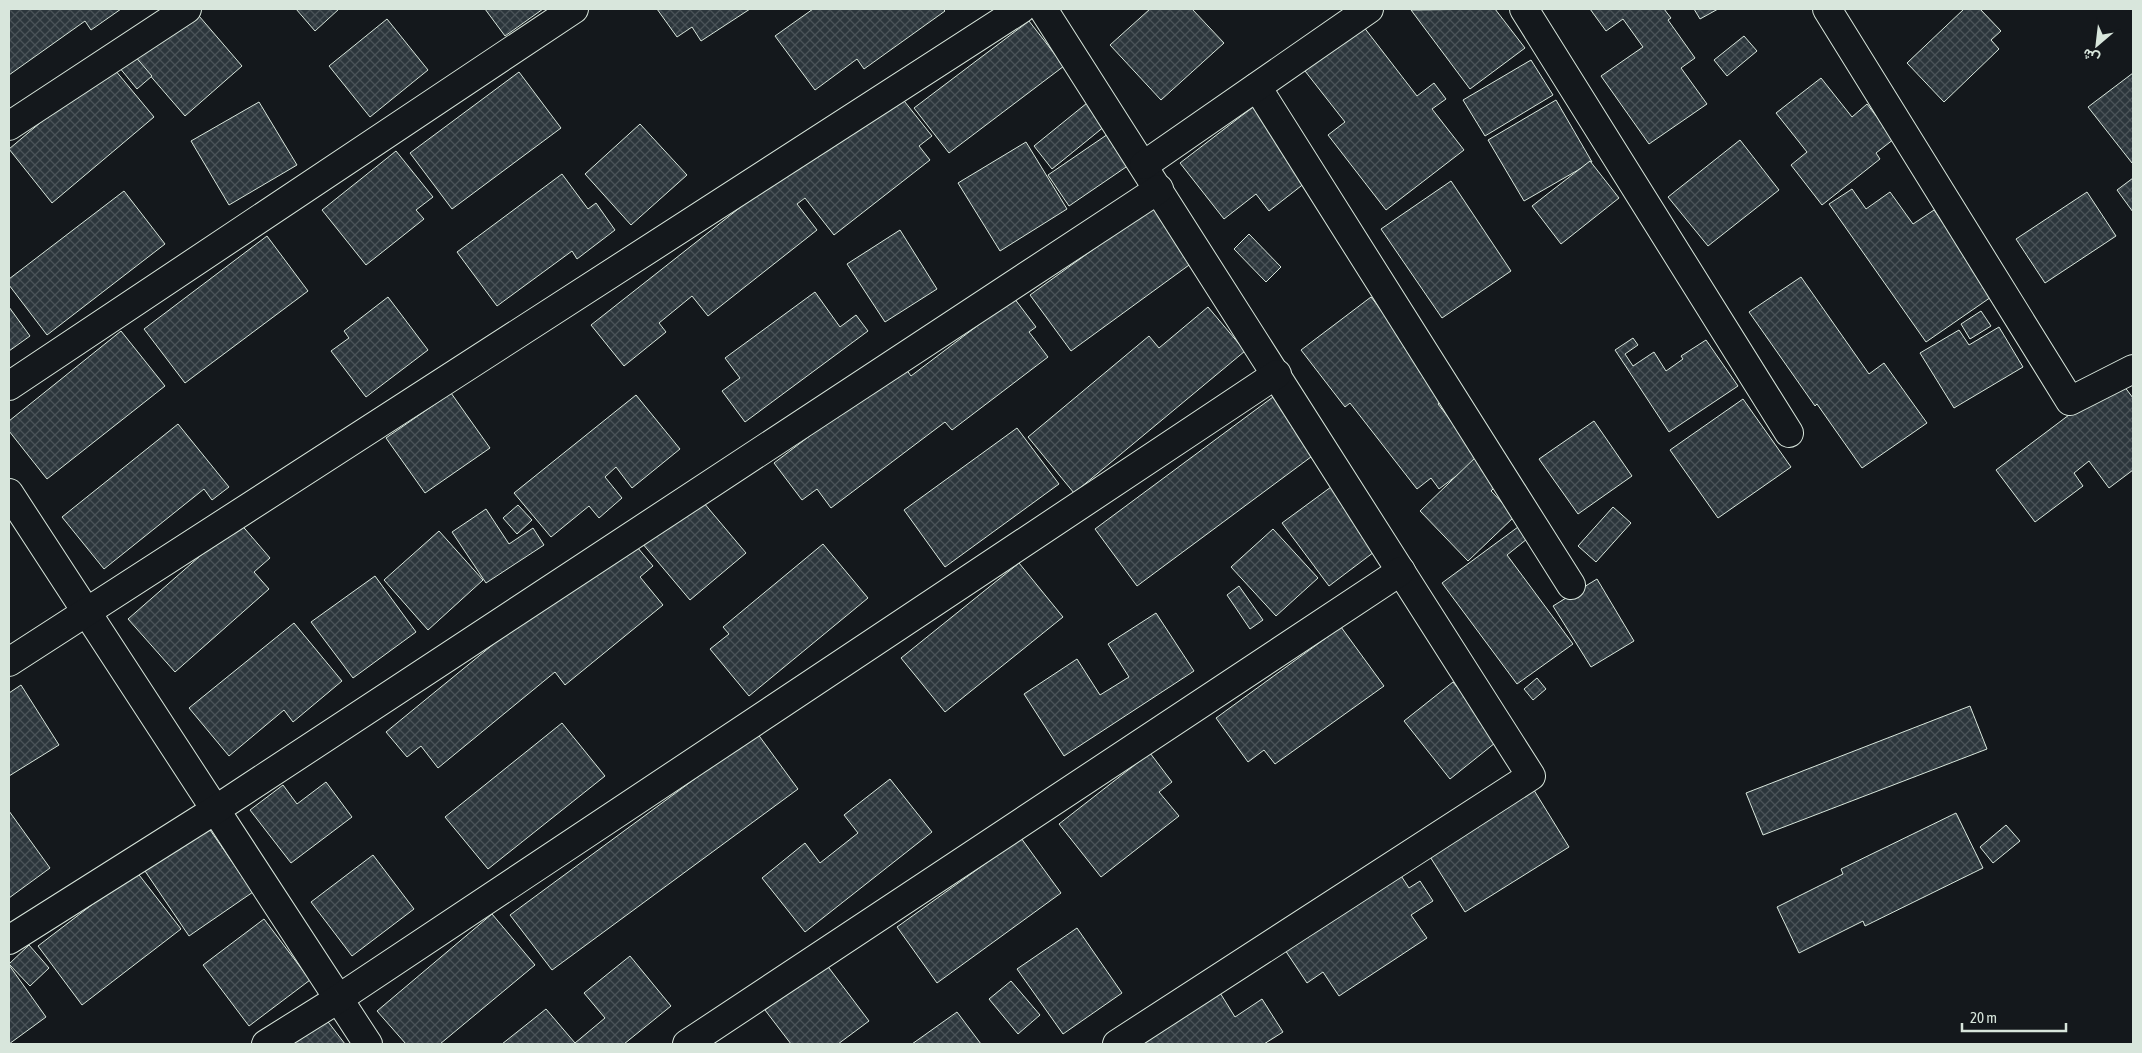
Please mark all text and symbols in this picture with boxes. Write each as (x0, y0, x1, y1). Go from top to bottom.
north arrow (2072, 20, 2122, 70)
text: ش (2080, 45, 2103, 67)
scale bar (1962, 1000, 2066, 1032)
text: 20 m (1970, 1009, 1997, 1026)

